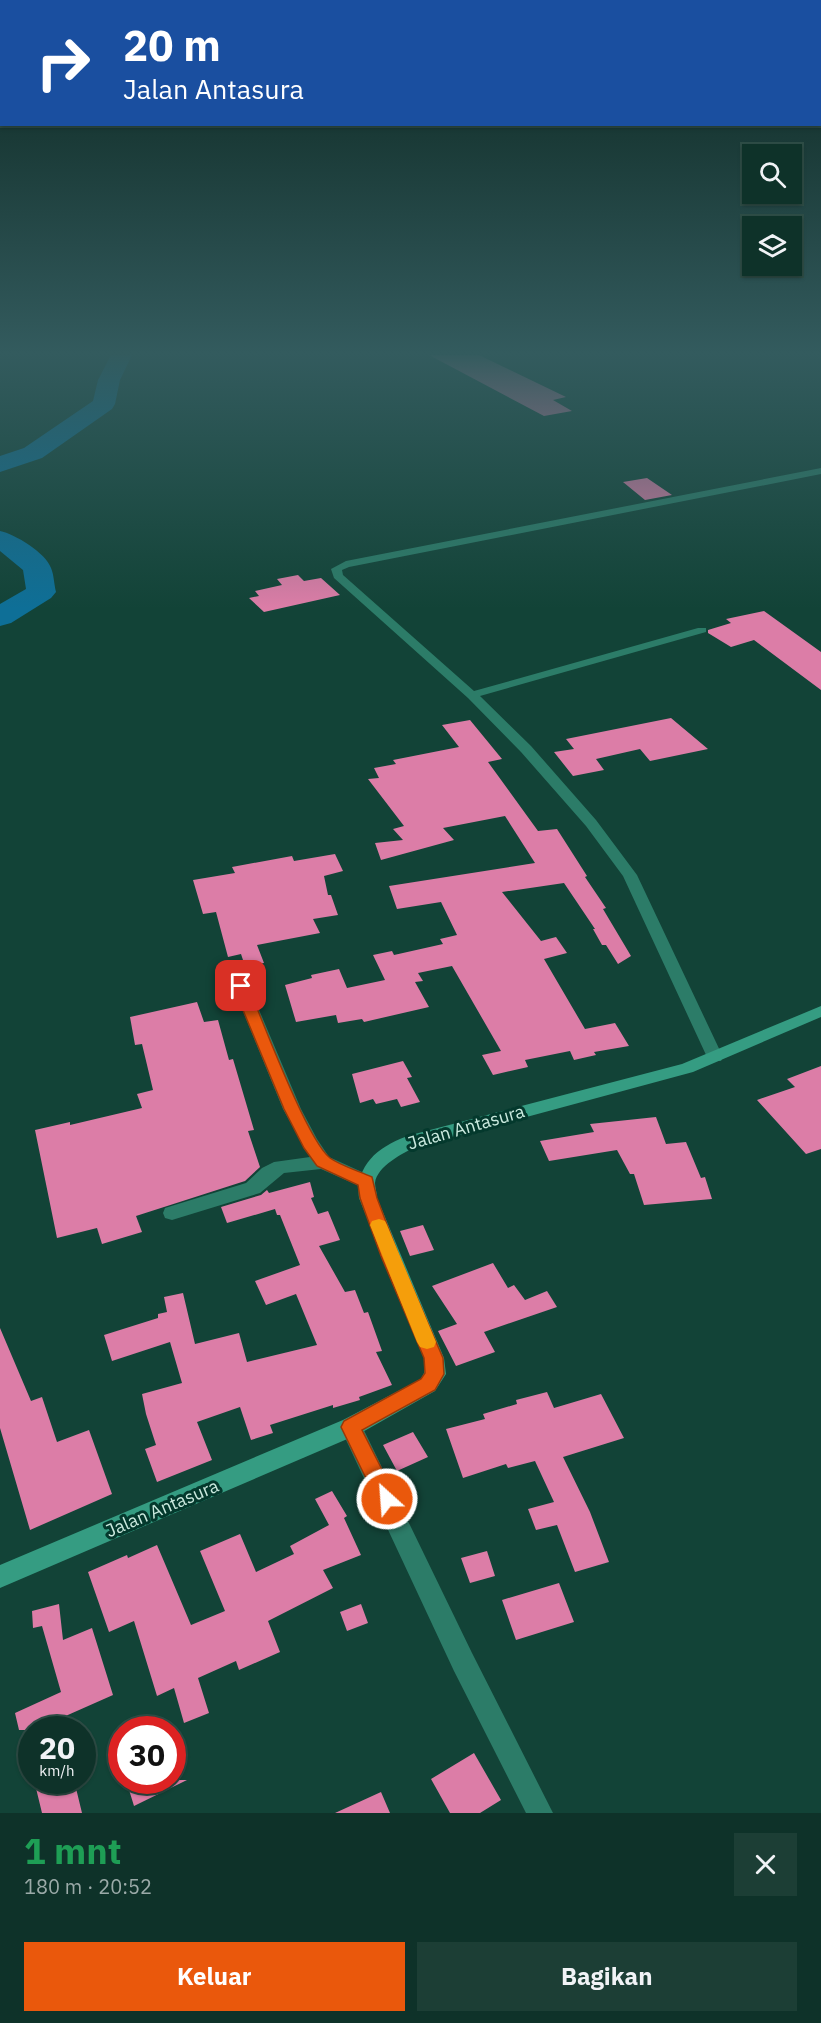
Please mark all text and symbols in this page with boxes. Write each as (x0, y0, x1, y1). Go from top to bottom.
text: 20 m (123, 18, 221, 73)
icon: right (24, 24, 102, 102)
text: Jalan Antasura (123, 71, 304, 106)
map controls (742, 144, 802, 276)
button: search (742, 144, 802, 204)
button: layers (742, 216, 802, 276)
pin (215, 960, 266, 1011)
icon: arrive (224, 969, 257, 1002)
street label: Jalan Antasura (405, 1099, 528, 1155)
position arrow (355, 1467, 419, 1531)
street label: Jalan Antasura (102, 1474, 222, 1542)
speed limit sign: 30 (108, 1716, 186, 1794)
text: 20 (39, 1728, 75, 1767)
text: km/h (39, 1761, 75, 1780)
text: 1 mnt (24, 1827, 122, 1874)
button: close (734, 1833, 797, 1896)
text: 180 m · 20:52 (24, 1873, 152, 1900)
button: Keluar (24, 1942, 405, 2011)
button: Bagikan (417, 1942, 797, 2011)

